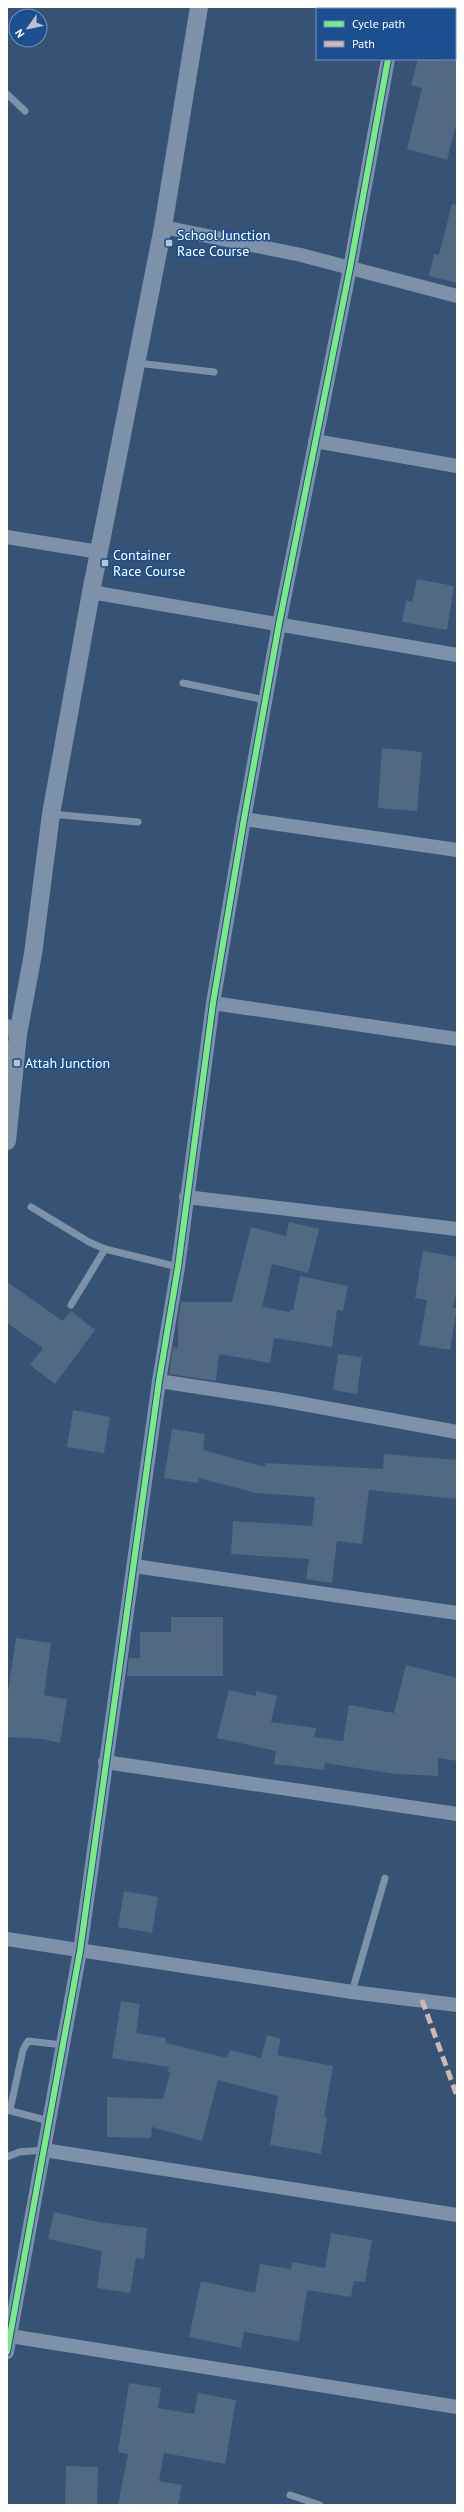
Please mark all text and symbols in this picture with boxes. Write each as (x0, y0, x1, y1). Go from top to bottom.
north arrow (8, 8, 48, 48)
legend (316, 8, 456, 60)
text: Cycle path (352, 16, 405, 31)
text: N (12, 27, 27, 40)
text: Path (352, 36, 375, 51)
place label: School Junction Race Course (177, 226, 271, 260)
marker: School Junction Race Course (164, 238, 174, 248)
place label: Container Race Course (113, 546, 185, 580)
marker: Container Race Course (100, 558, 110, 568)
place label: Attah Junction (25, 1054, 110, 1072)
marker: Attah Junction (12, 1058, 22, 1068)

